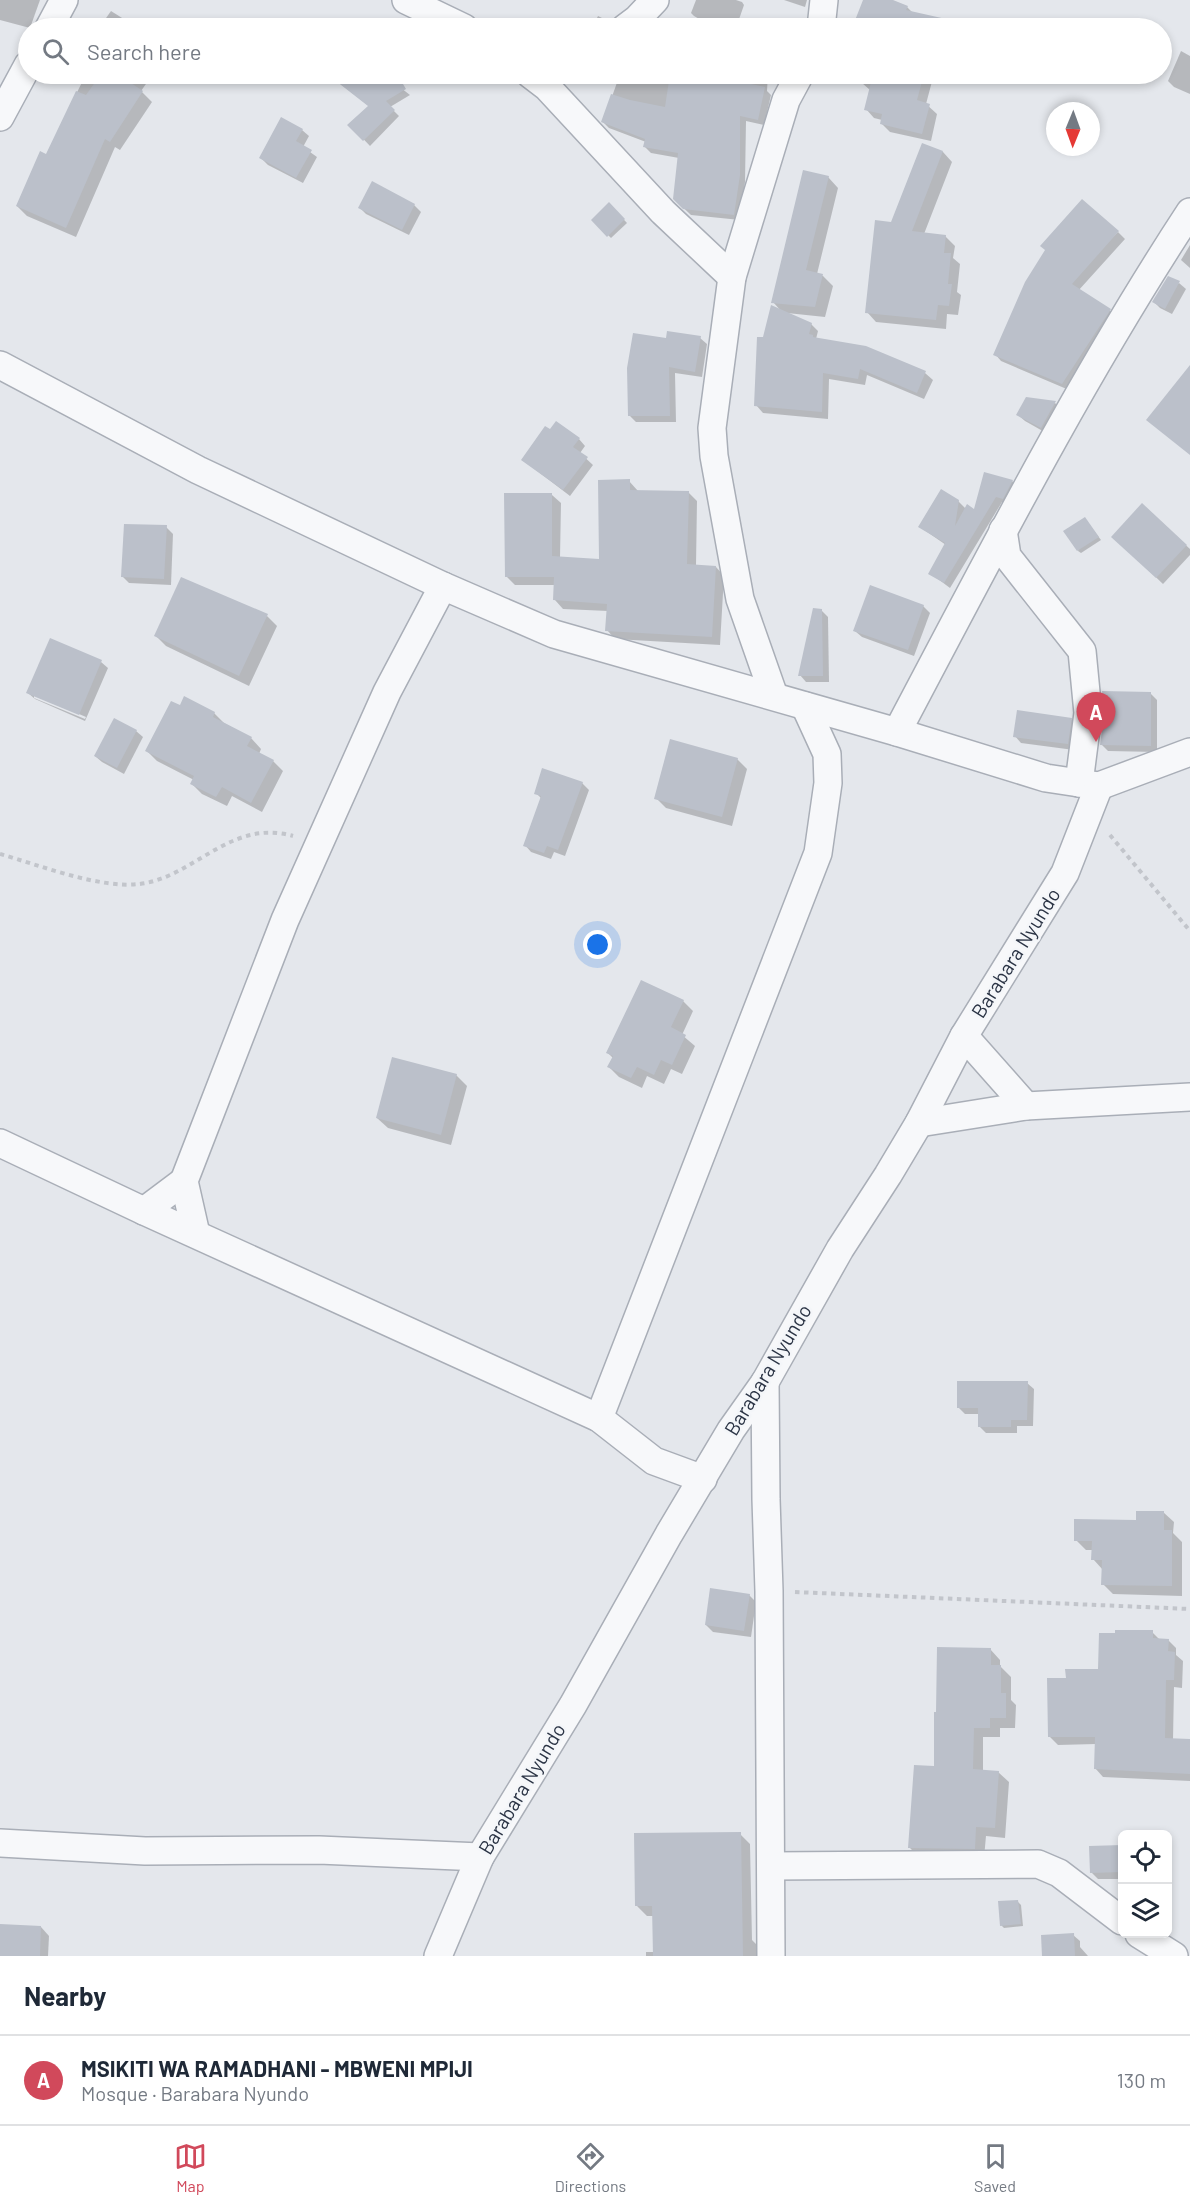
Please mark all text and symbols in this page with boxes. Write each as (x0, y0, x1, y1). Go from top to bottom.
search box (18, 18, 1172, 84)
icon: search (39, 35, 72, 68)
text: Search here (87, 38, 201, 64)
north arrow (1046, 102, 1100, 156)
pin: A (1076, 692, 1116, 742)
street label: Barabara Nyundo (966, 883, 1065, 1022)
your location (583, 930, 612, 959)
street label: Barabara Nyundo (719, 1300, 816, 1439)
street label: Barabara Nyundo (473, 1719, 570, 1858)
map controls (1118, 1830, 1172, 1938)
button: locate (1118, 1830, 1172, 1884)
button: layers (1118, 1884, 1172, 1938)
text: Nearby (24, 1980, 106, 2011)
text: MSIKITI WA RAMADHANI - MBWENI MPIJI (81, 2055, 473, 2081)
text: A (37, 2068, 50, 2092)
text: 130 m (1117, 2068, 1166, 2092)
text: Mosque · Barabara Nyundo (81, 2081, 309, 2105)
tab: Map (174, 2140, 207, 2195)
tab: Directions (555, 2140, 626, 2195)
tab: Saved (974, 2140, 1016, 2195)

